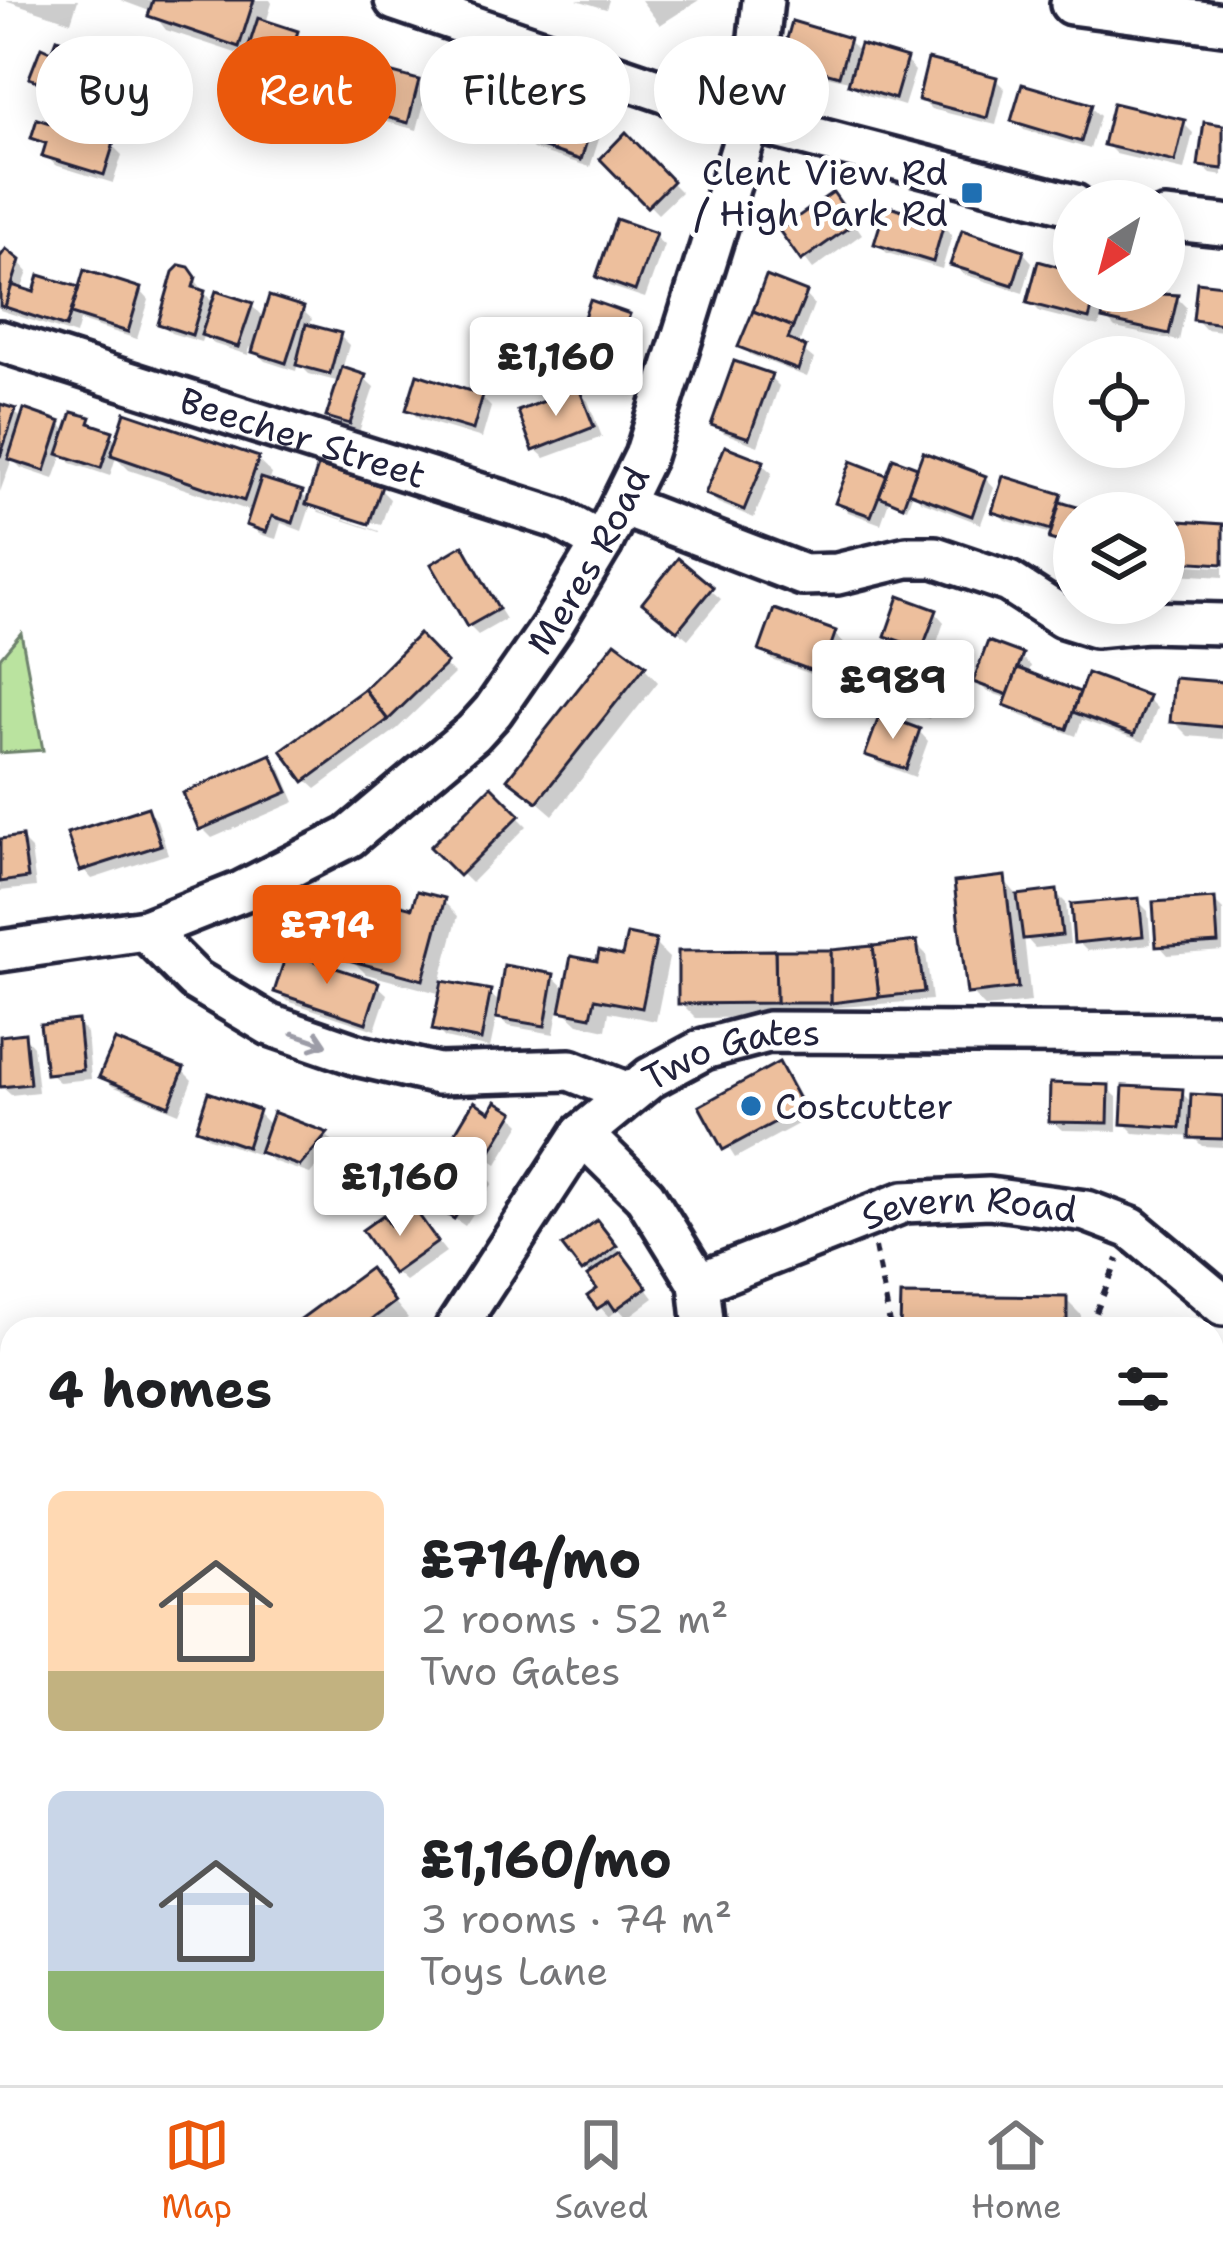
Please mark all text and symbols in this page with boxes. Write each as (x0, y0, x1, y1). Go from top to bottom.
chip: Buy (36, 36, 193, 144)
chip: Rent (217, 36, 396, 144)
chip: Filters (420, 36, 630, 144)
chip: New (654, 36, 829, 144)
place label: Clent View Rd / High Park Rd (694, 148, 948, 238)
marker: Clent View Rd / High Park Rd (959, 180, 985, 206)
north arrow (1053, 180, 1185, 312)
map controls (1053, 180, 1185, 624)
pin: £1,160 (458, 317, 654, 419)
text: £1,160 (497, 330, 615, 382)
button: locate (1053, 336, 1185, 468)
street label: Beecher Street (174, 376, 432, 500)
street label: Meres Road (515, 458, 661, 665)
button: layers (1053, 492, 1185, 624)
pin: £989 (822, 640, 964, 742)
text: £989 (839, 653, 947, 705)
pin: £714 (256, 885, 398, 987)
text: £714 (280, 898, 374, 950)
street label: Two Gates (634, 1008, 820, 1103)
one-way arrow (291, 1030, 328, 1051)
place label: Costcutter (775, 1082, 953, 1131)
marker: Costcutter (738, 1093, 764, 1119)
pin: £1,160 (302, 1137, 498, 1239)
text: £1,160 (341, 1150, 459, 1202)
street label: Severn Road (854, 1174, 1080, 1242)
text: 4 homes (48, 1355, 272, 1423)
icon: filters (1110, 1356, 1176, 1422)
text: £714/mo (420, 1525, 641, 1593)
icon: home (144, 1539, 288, 1683)
text: 2 rooms · 52 m² (420, 1593, 729, 1645)
text: Two Gates (420, 1645, 621, 1697)
text: £1,160/mo (420, 1825, 672, 1893)
icon: home (144, 1839, 288, 1983)
text: 3 rooms · 74 m² (420, 1893, 732, 1945)
text: Toys Lane (420, 1945, 608, 1997)
tab: Map (161, 2112, 232, 2229)
tab: Saved (555, 2112, 648, 2229)
tab: Home (971, 2112, 1062, 2229)

